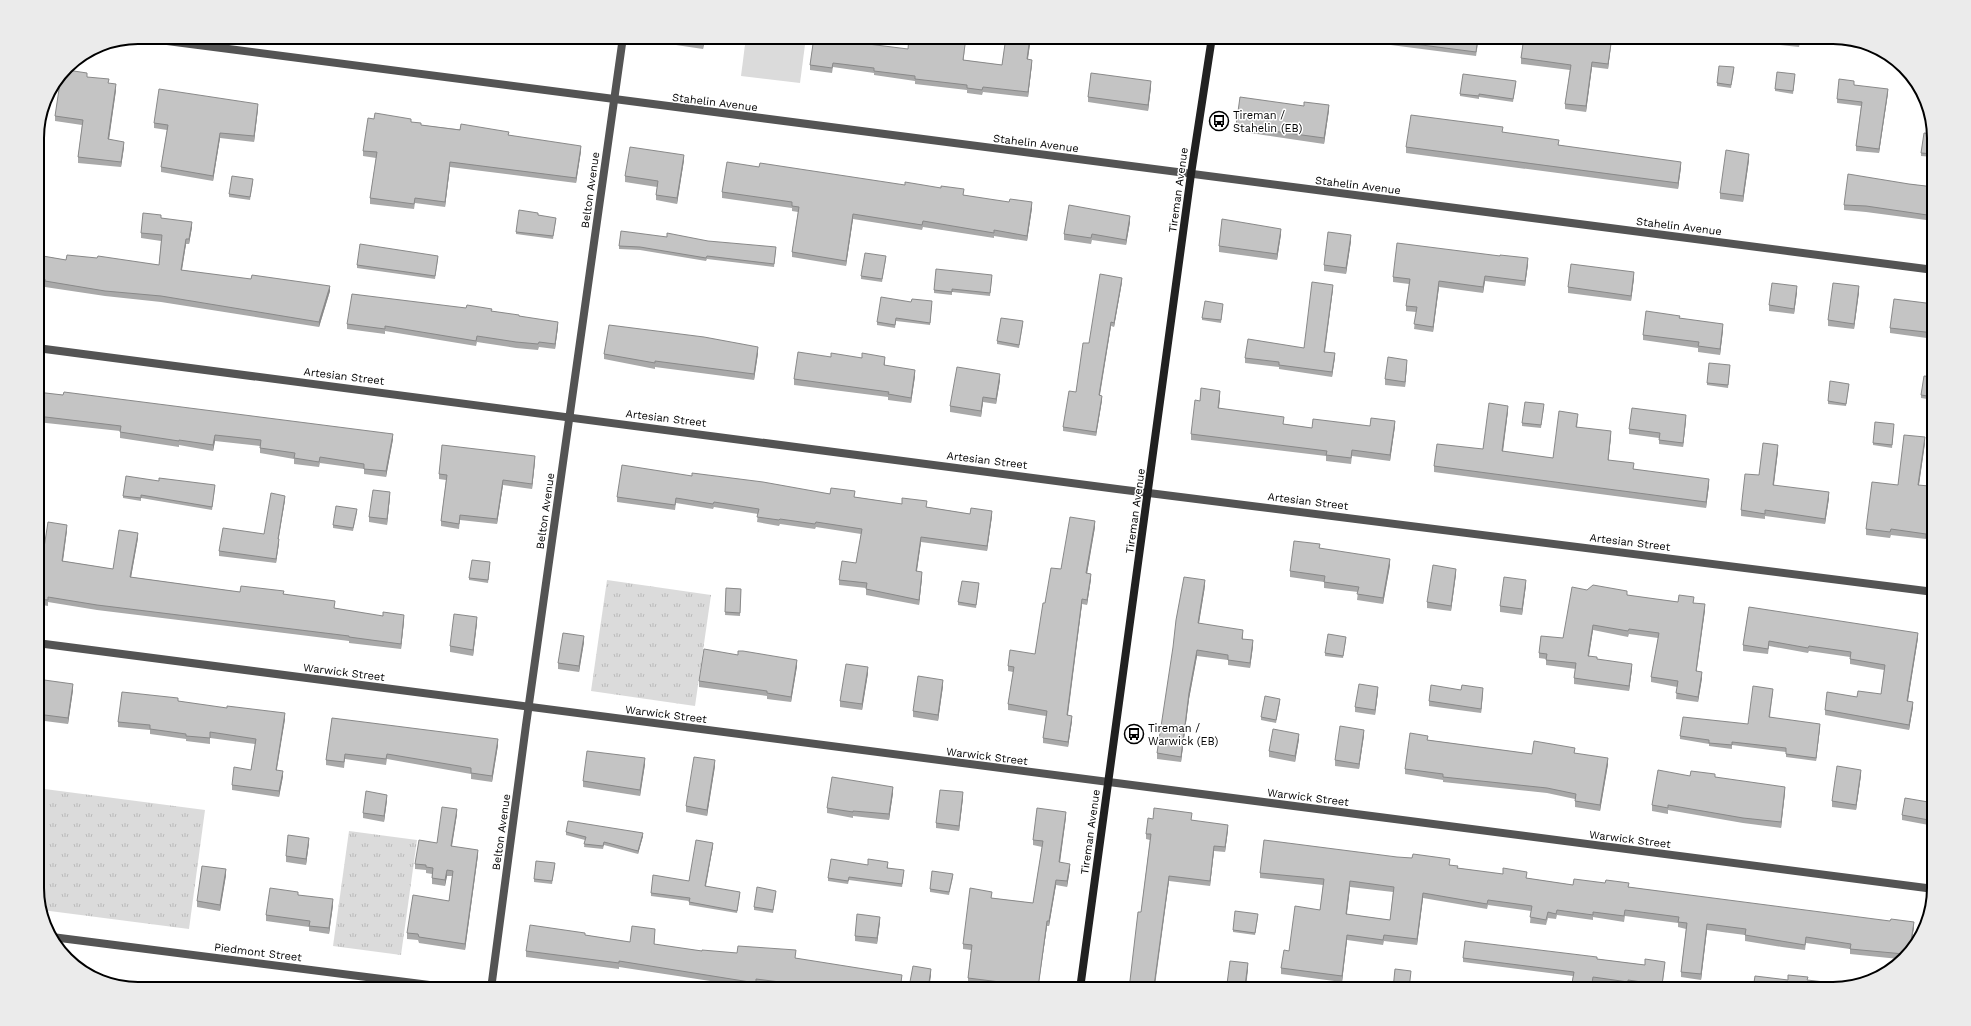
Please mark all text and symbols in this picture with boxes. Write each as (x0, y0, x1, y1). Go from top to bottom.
street label: Stahelin Avenue (671, 91, 759, 114)
place label: Tireman / Stahelin (EB) (1233, 109, 1302, 135)
bus stop icon: Tireman / Stahelin (EB) (1208, 110, 1230, 132)
street label: Stahelin Avenue (992, 132, 1080, 155)
street label: Tireman Avenue (1166, 147, 1191, 233)
street label: Belton Avenue (579, 151, 602, 229)
street label: Stahelin Avenue (1314, 174, 1402, 197)
street label: Stahelin Avenue (1635, 215, 1723, 238)
street label: Artesian Street (303, 365, 385, 388)
street label: Artesian Street (625, 407, 707, 430)
street label: Artesian Street (946, 449, 1028, 472)
street label: Tireman Avenue (1123, 468, 1148, 554)
street label: Belton Avenue (534, 472, 557, 550)
street label: Artesian Street (1267, 490, 1349, 513)
street label: Artesian Street (1589, 531, 1671, 554)
street label: Warwick Street (302, 661, 386, 684)
street label: Warwick Street (624, 703, 708, 726)
place label: Tireman / Warwick (EB) (1148, 722, 1218, 748)
bus stop icon: Tireman / Warwick (EB) (1123, 723, 1145, 745)
street label: Warwick Street (945, 745, 1029, 768)
street label: Warwick Street (1266, 786, 1350, 809)
street label: Tireman Avenue (1078, 789, 1103, 875)
street label: Belton Avenue (490, 793, 513, 871)
street label: Warwick Street (1588, 828, 1672, 851)
street label: Piedmont Street (213, 941, 303, 964)

